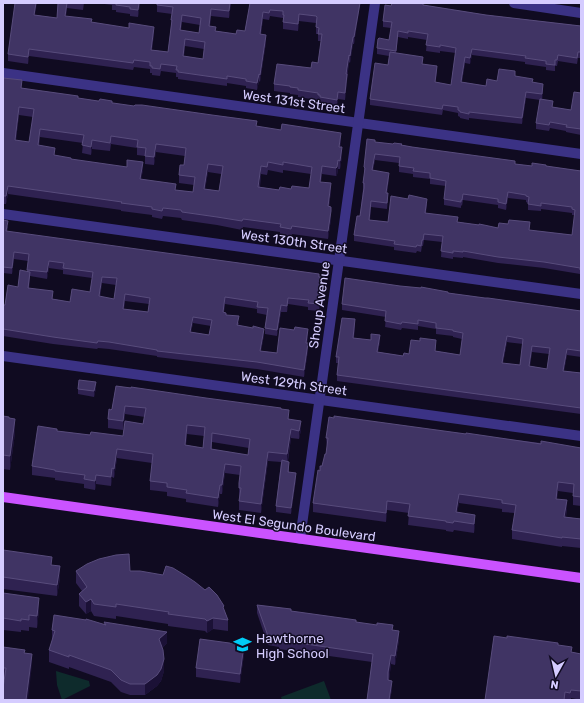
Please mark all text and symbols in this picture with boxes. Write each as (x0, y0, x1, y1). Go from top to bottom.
street label: West 131st Street (242, 87, 346, 116)
street label: West 130th Street (240, 227, 348, 256)
street label: Shoup Avenue (306, 261, 333, 349)
street label: West 129th Street (240, 369, 348, 398)
street label: West El Segundo Boulevard (211, 507, 376, 545)
place label: Hawthorne High School (256, 631, 329, 662)
school or university icon: Hawthorne High School (233, 635, 253, 655)
north arrow (536, 655, 576, 695)
text: N (550, 677, 560, 691)

